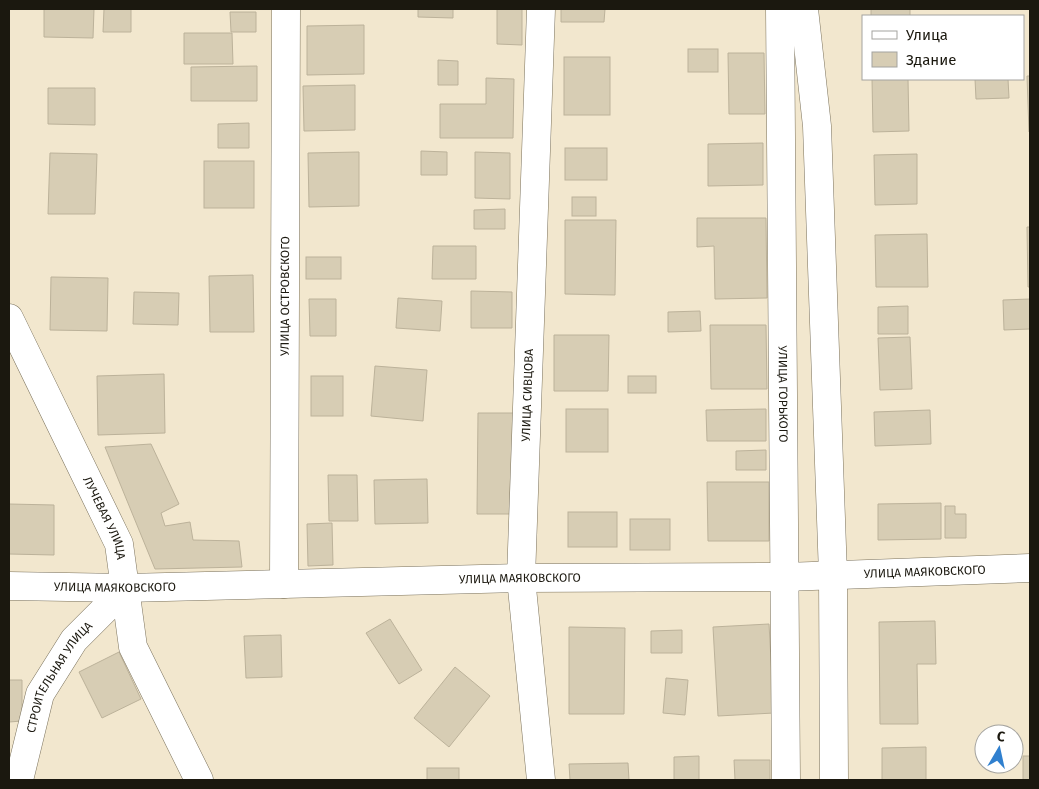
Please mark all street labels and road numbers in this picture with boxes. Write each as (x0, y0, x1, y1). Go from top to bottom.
street label: УЛИЦА ОСТРОВСКОГО (278, 236, 292, 356)
street label: УЛИЦА ГОРЬКОГО (776, 345, 790, 442)
street label: УЛИЦА СИВЦОВА (519, 348, 536, 442)
street label: ЛУЧЕВАЯ УЛИЦА (80, 474, 128, 561)
street label: УЛИЦА МАЯКОВСКОГО (863, 563, 986, 581)
street label: УЛИЦА МАЯКОВСКОГО (459, 571, 581, 587)
street label: УЛИЦА МАЯКОВСКОГО (54, 580, 176, 595)
street label: СТРОИТЕЛЬНАЯ УЛИЦА (24, 619, 95, 734)

